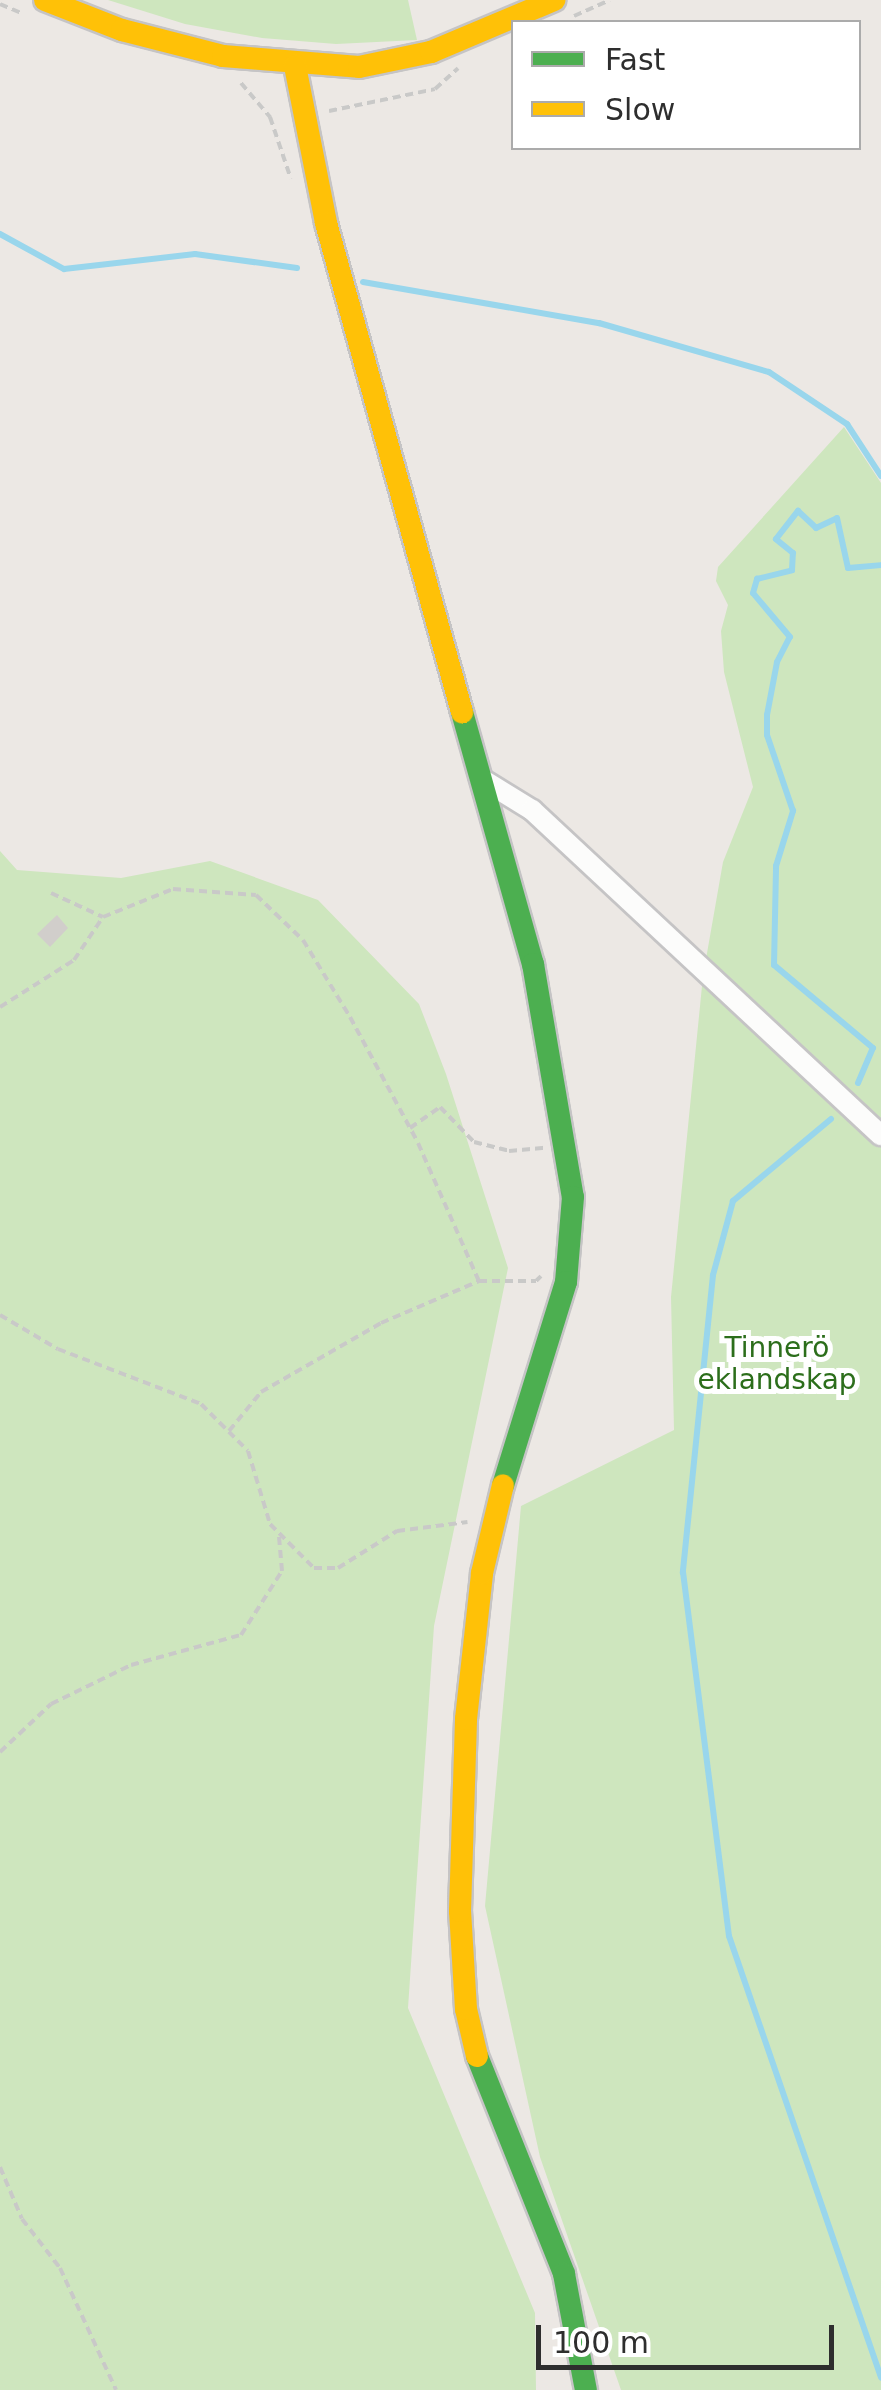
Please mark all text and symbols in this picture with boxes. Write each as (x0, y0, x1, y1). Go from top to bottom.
legend (511, 20, 861, 150)
text: Fast (605, 42, 665, 77)
text: Slow (605, 92, 675, 127)
park label: Tinnerö eklandskap (697, 1331, 857, 1397)
scale bar (541, 2305, 838, 2367)
text: 100 m (553, 2325, 649, 2360)

